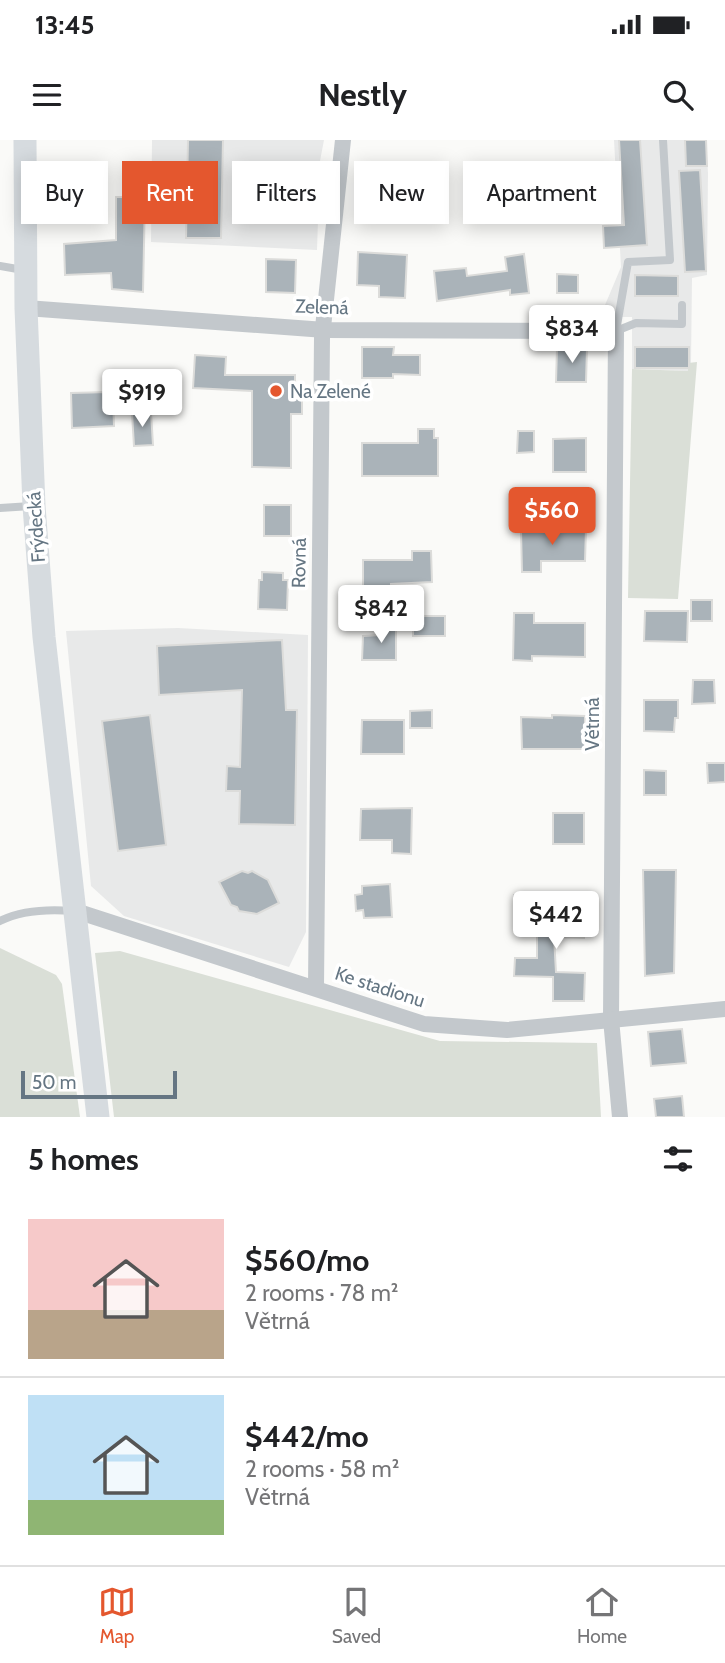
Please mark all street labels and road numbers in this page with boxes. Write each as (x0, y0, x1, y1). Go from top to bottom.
street label: Zelená (295, 295, 349, 319)
street label: Frýdecká (22, 491, 50, 563)
street label: Rovná (287, 538, 311, 588)
street label: Větrná (581, 697, 604, 751)
street label: Ke stadionu (332, 962, 428, 1012)

